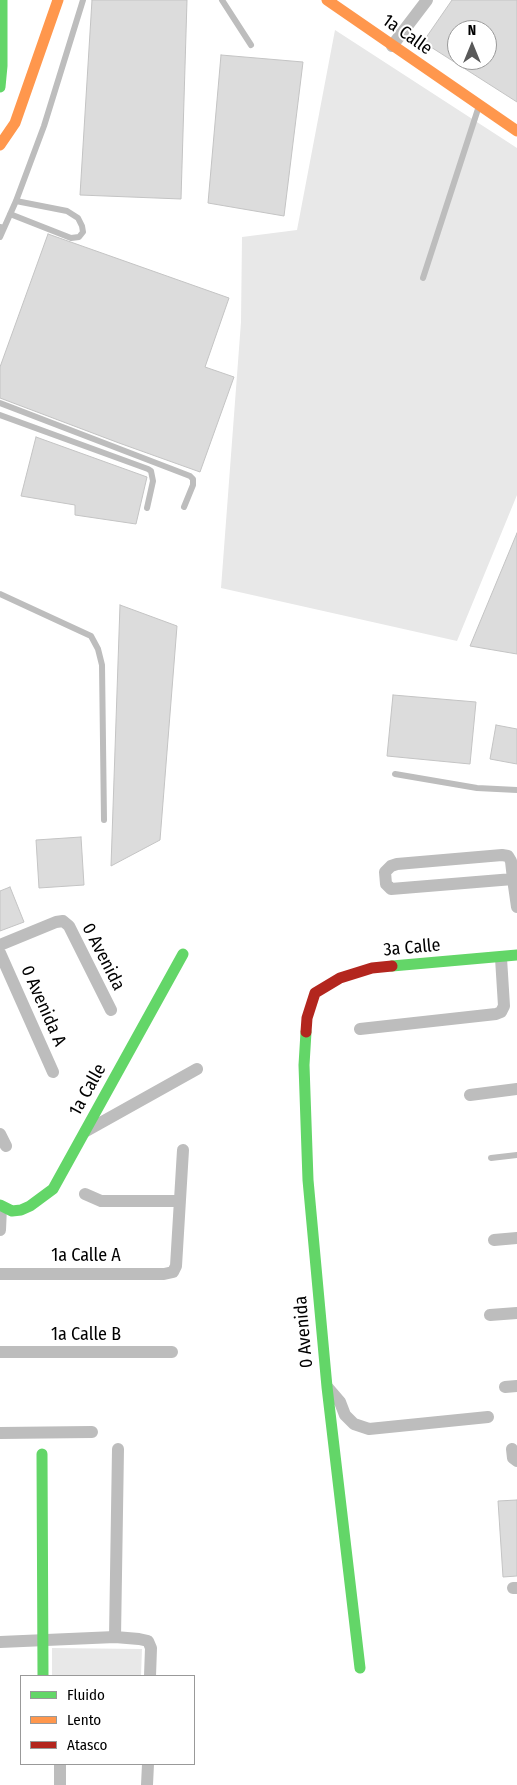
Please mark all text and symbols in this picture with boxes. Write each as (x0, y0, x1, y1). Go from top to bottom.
street label: 1a Calle (378, 10, 436, 60)
north arrow (447, 20, 497, 70)
text: N (468, 22, 476, 39)
street label: 0 Avenida (77, 920, 129, 994)
street label: 3a Calle (383, 935, 441, 961)
street label: 0 Avenida A (16, 962, 70, 1050)
street label: 1a Calle (65, 1060, 111, 1120)
street label: 1a Calle A (51, 1245, 121, 1267)
street label: 0 Avenida (290, 1295, 318, 1369)
street label: 1a Calle B (51, 1324, 121, 1346)
legend (20, 1675, 195, 1765)
text: Fluido (67, 1686, 105, 1704)
text: Lento (67, 1711, 101, 1729)
text: Atasco (67, 1736, 107, 1754)

